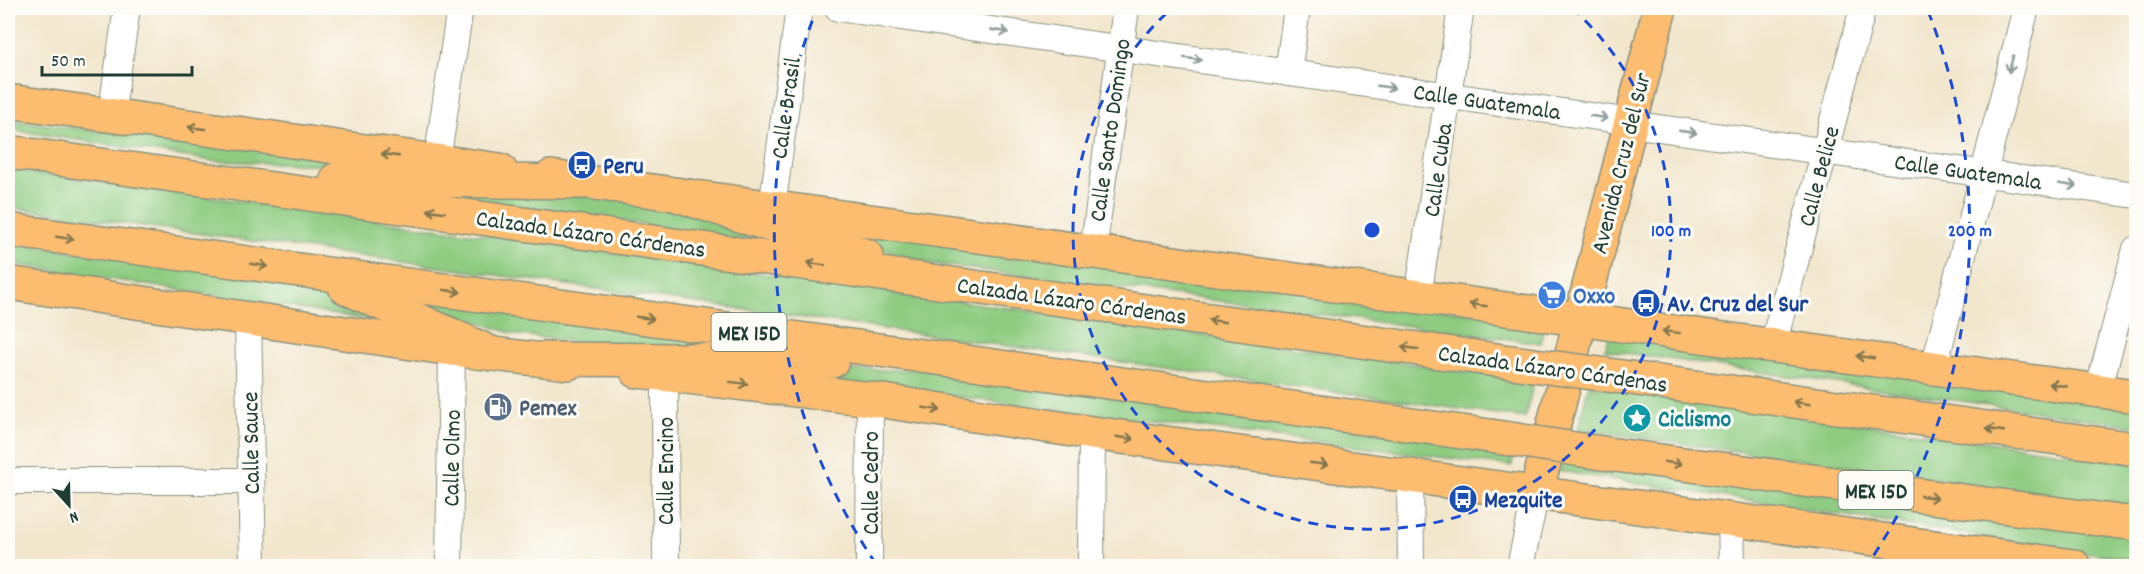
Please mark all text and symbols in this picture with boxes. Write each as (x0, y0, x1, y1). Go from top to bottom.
one-way arrow (989, 25, 1009, 36)
street label: Calle Santo Domingo (1082, 37, 1142, 224)
scale bar (42, 39, 192, 77)
text: 50 m (51, 50, 86, 75)
one-way arrow (1182, 53, 1202, 64)
one-way arrow (2005, 54, 2017, 73)
street label: Calle Brasil (764, 55, 812, 161)
street label: Avenida Cruz del Sur (1584, 69, 1662, 258)
street label: Calle Guatemala (1411, 77, 1563, 131)
one-way arrow (1375, 81, 1395, 92)
one-way arrow (1589, 112, 1609, 123)
street label: Calle Cuba (1417, 121, 1463, 220)
one-way arrow (187, 123, 207, 134)
street label: Calle Belice (1791, 123, 1851, 231)
one-way arrow (1677, 127, 1697, 138)
street label: Calle Guatemala (1892, 147, 2044, 201)
one-way arrow (380, 149, 400, 160)
bus stop icon: Peru (566, 149, 598, 181)
place label: Peru (603, 151, 644, 185)
one-way arrow (2058, 180, 2077, 191)
street label: Calzada Lázaro Cárdenas (474, 203, 708, 269)
one-way arrow (426, 205, 446, 216)
centre of rings (1362, 220, 1382, 240)
text: 100 m (1651, 220, 1691, 245)
text: 200 m (1948, 220, 1992, 245)
one-way arrow (55, 233, 75, 244)
one-way arrow (248, 259, 268, 270)
one-way arrow (806, 259, 826, 270)
street label: Calzada Lázaro Cárdenas (955, 270, 1189, 336)
supermarket icon: Oxxo (1536, 279, 1568, 311)
place label: Oxxo (1573, 281, 1616, 315)
one-way arrow (441, 286, 461, 297)
bus stop icon: Av. Cruz del Sur (1630, 287, 1662, 319)
place label: Av. Cruz del Sur (1667, 289, 1809, 323)
one-way arrow (1469, 300, 1489, 311)
one-way arrow (635, 312, 654, 323)
road number: MEX 15D (712, 313, 786, 351)
one-way arrow (1207, 315, 1227, 326)
one-way arrow (1662, 326, 1682, 337)
street label: Calzada Lázaro Cárdenas (1436, 338, 1670, 404)
one-way arrow (1401, 342, 1420, 353)
one-way arrow (1855, 352, 1875, 363)
one-way arrow (729, 378, 749, 389)
one-way arrow (2048, 379, 2068, 390)
street label: Calle Sauce (235, 391, 271, 495)
fuel station icon: Pemex (482, 391, 514, 423)
place label: Pemex (519, 393, 577, 427)
one-way arrow (1793, 397, 1813, 408)
place icon: Ciclismo (1621, 402, 1653, 434)
one-way arrow (922, 404, 942, 415)
place label: Ciclismo (1658, 404, 1732, 438)
street label: Calle Olmo (436, 409, 472, 507)
street label: Calle Encino (651, 417, 685, 525)
one-way arrow (1986, 424, 2006, 435)
street label: Calle Cedro (856, 431, 890, 535)
one-way arrow (1115, 432, 1135, 443)
one-way arrow (1663, 458, 1682, 469)
one-way arrow (1308, 459, 1328, 470)
road number: MEX 15D (1838, 471, 1914, 509)
north arrow (39, 475, 99, 535)
bus stop icon: Mezquite (1447, 483, 1479, 515)
place label: Mezquite (1484, 485, 1563, 519)
one-way arrow (1918, 491, 1938, 502)
text: N (66, 504, 82, 529)

